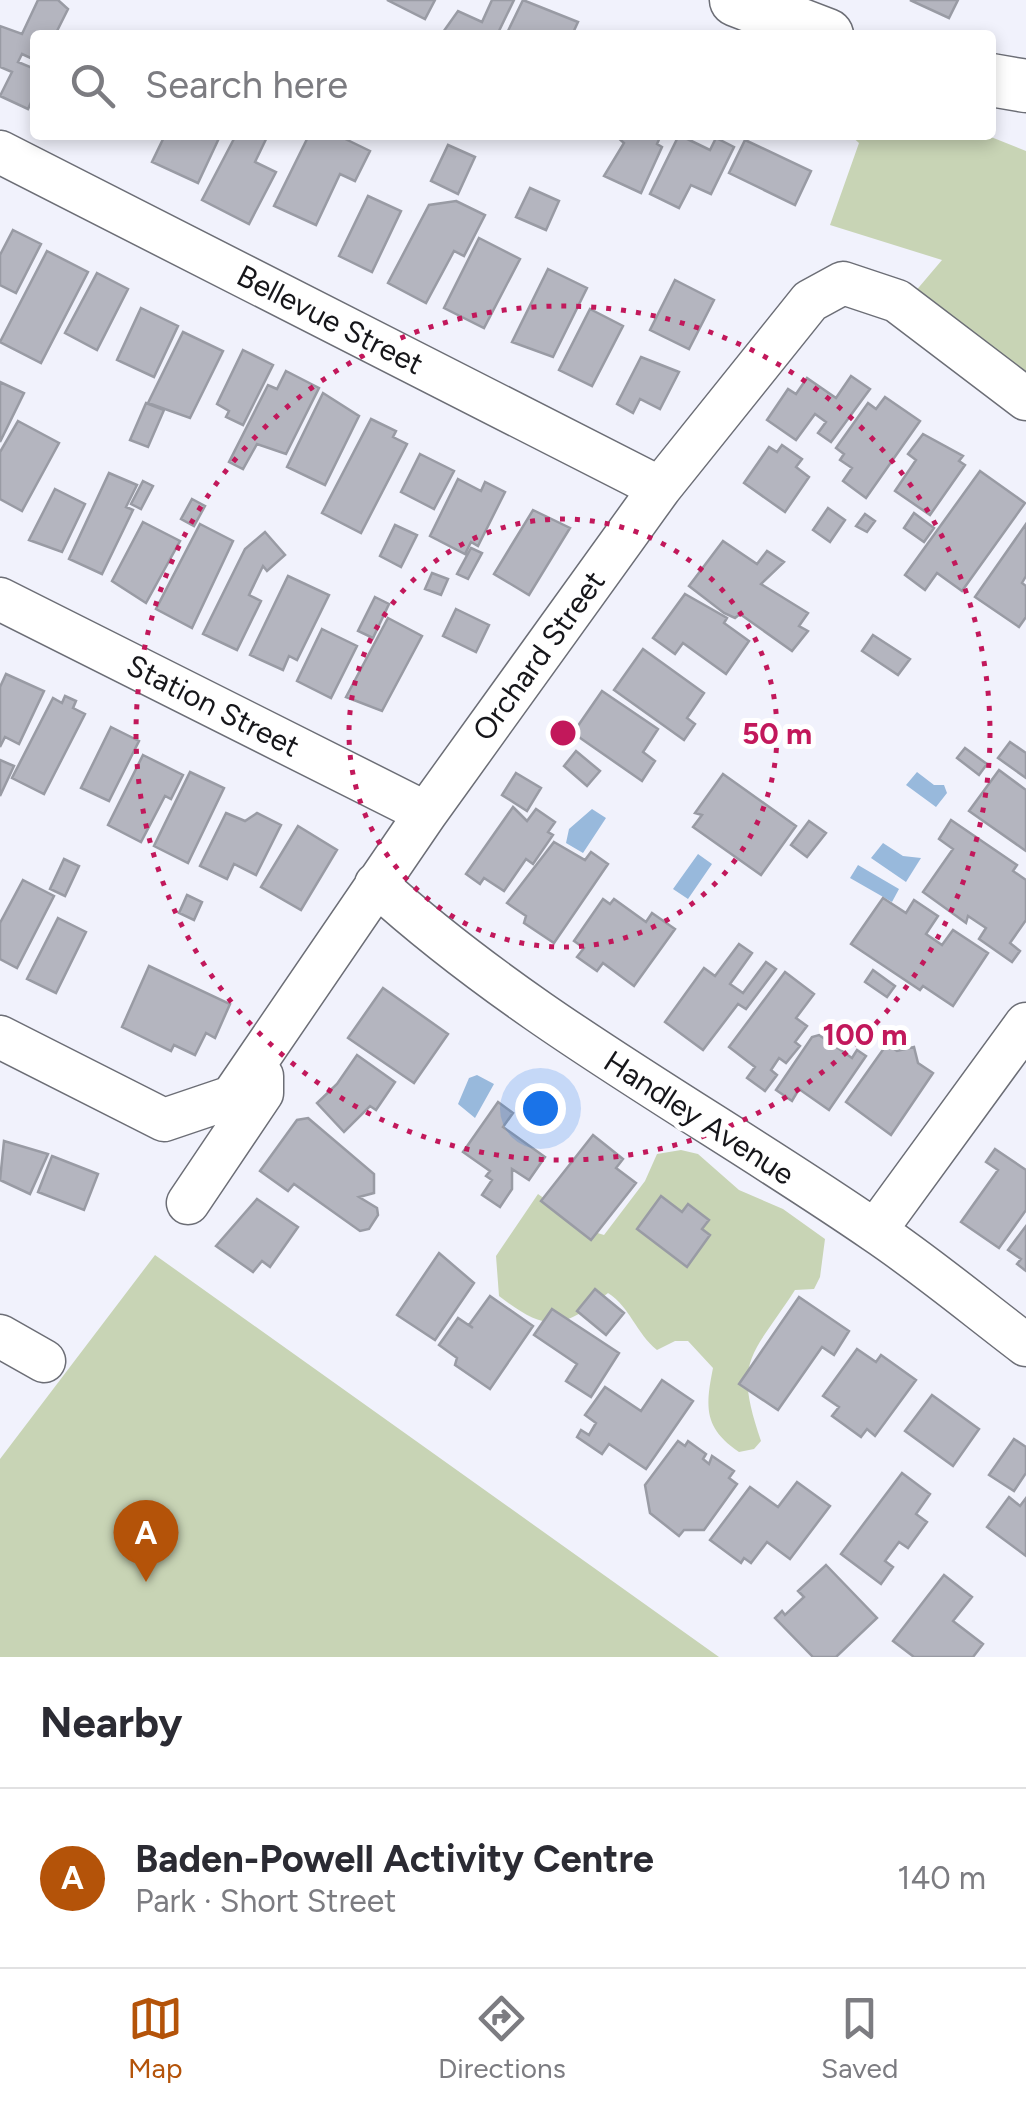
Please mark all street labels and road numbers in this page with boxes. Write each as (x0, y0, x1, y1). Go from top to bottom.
street label: Bellevue Street (231, 257, 430, 382)
street label: Orchard Street (465, 564, 613, 748)
street label: Station Street (121, 646, 306, 765)
street label: Handley Avenue (597, 1042, 801, 1193)

